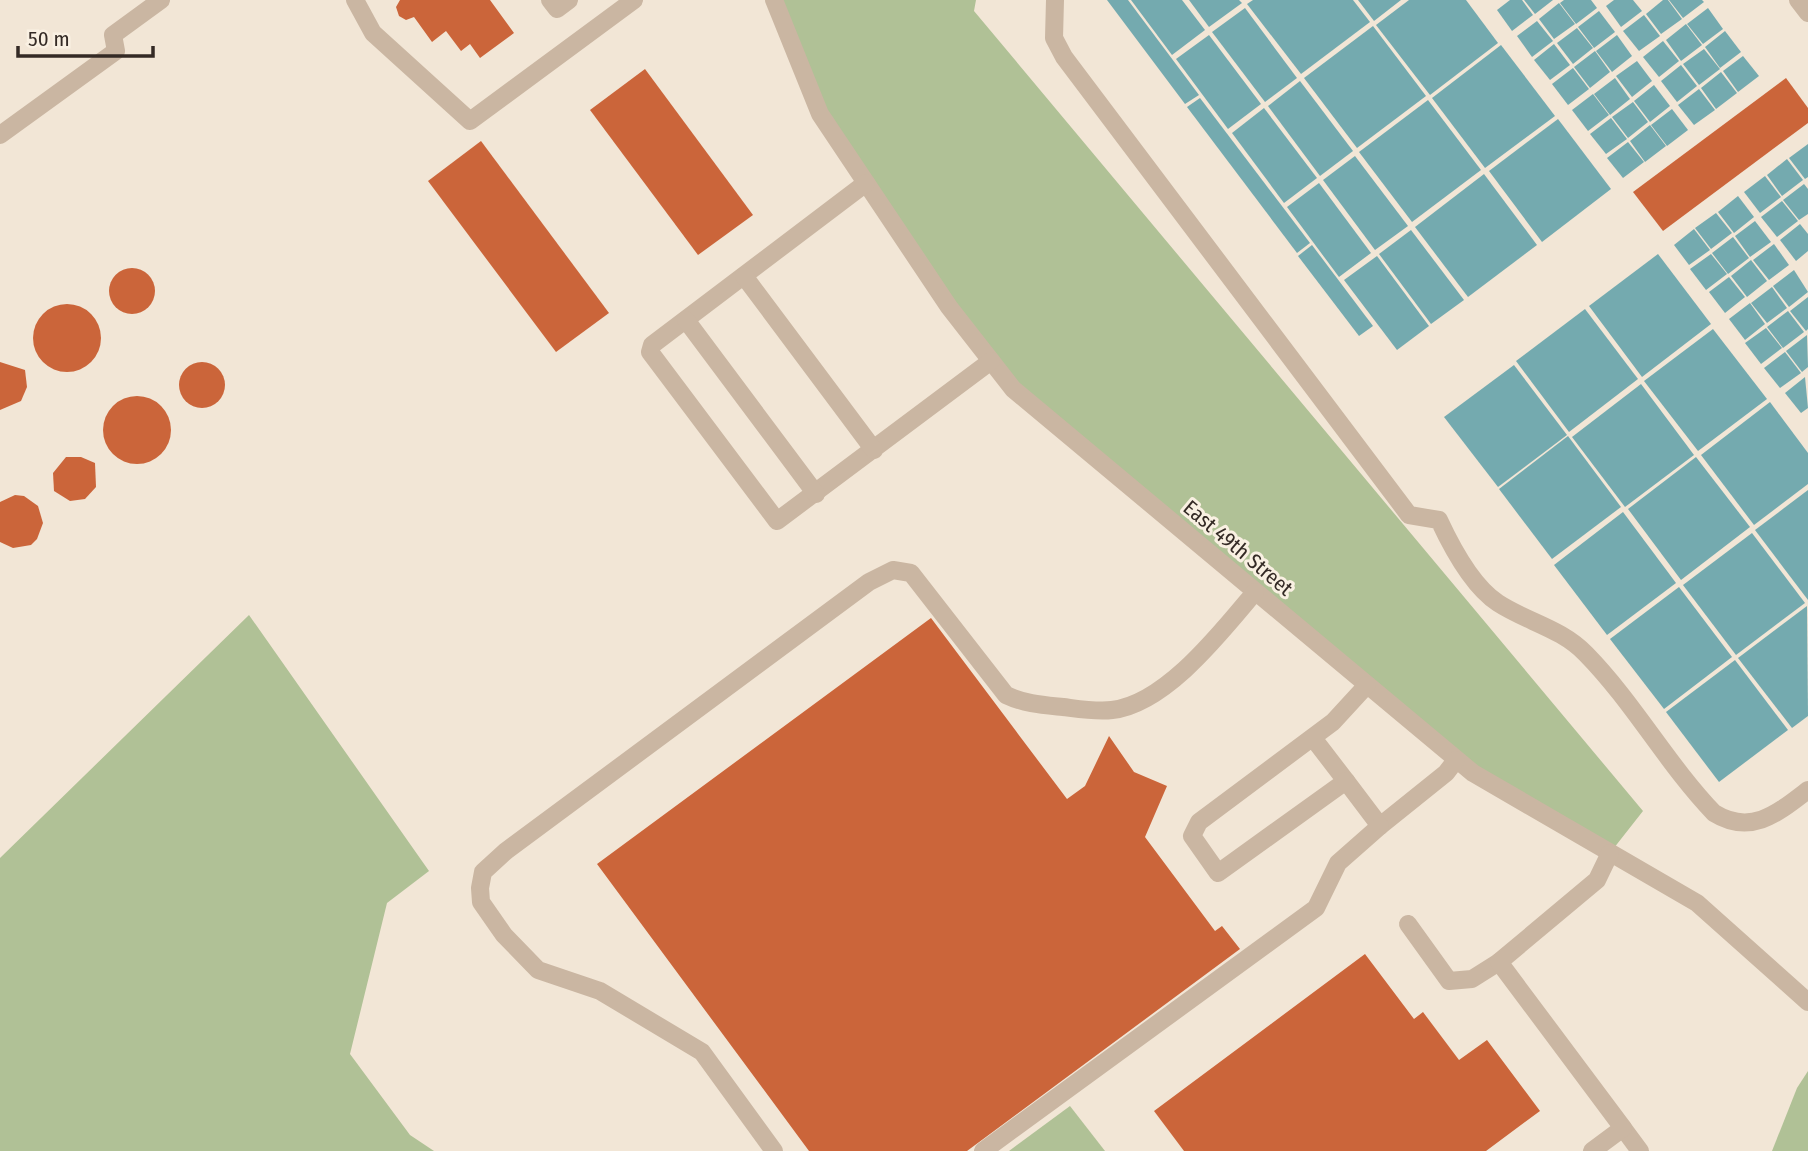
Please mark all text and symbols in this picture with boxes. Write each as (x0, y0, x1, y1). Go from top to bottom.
scale bar (18, 14, 152, 58)
text: 50 m (28, 26, 70, 52)
street label: East 49th Street (1178, 495, 1298, 601)

